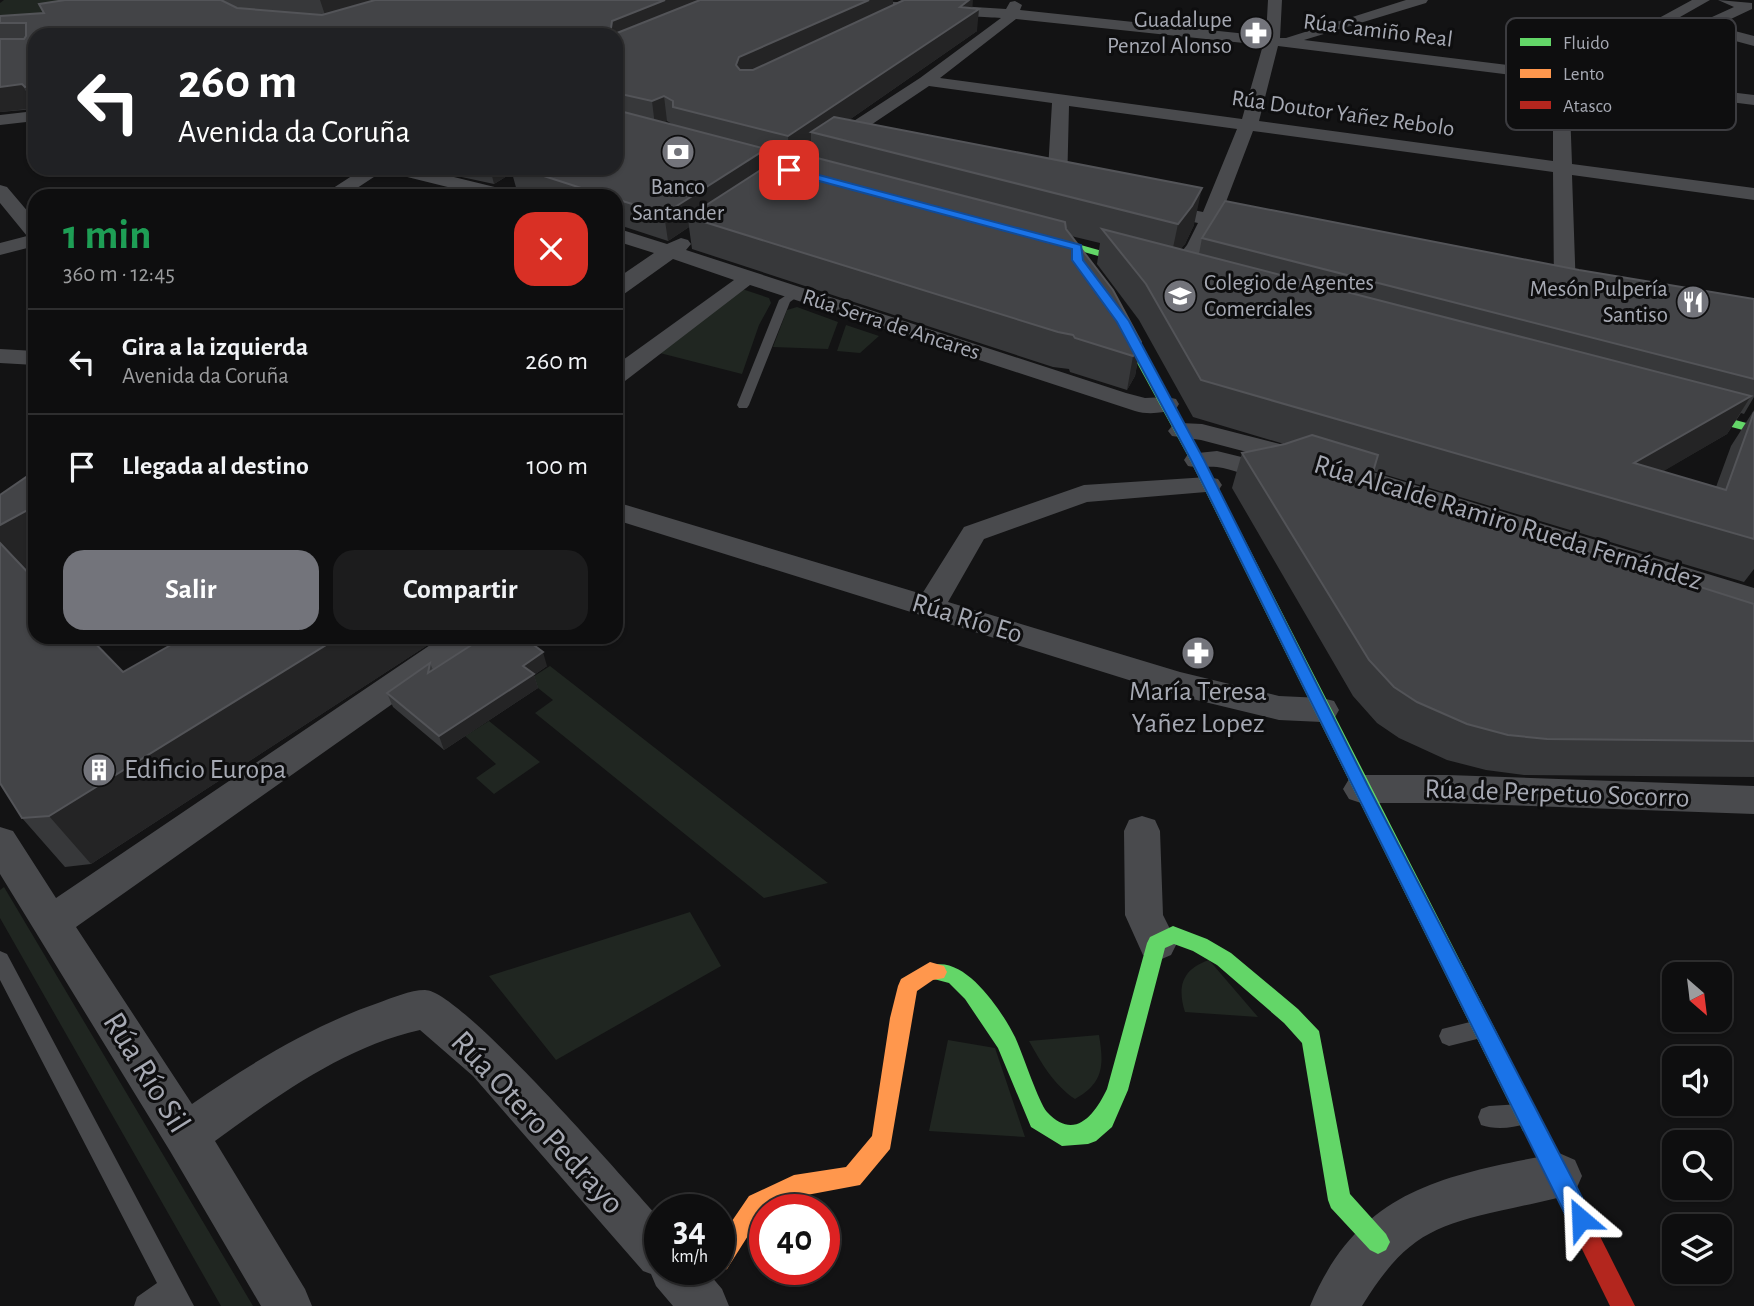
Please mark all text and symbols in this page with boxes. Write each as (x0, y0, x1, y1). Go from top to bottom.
place label: Guadalupe Penzol Alonso (1107, 9, 1232, 58)
street label: Rúa Camiño Real (1302, 10, 1454, 52)
pharmacy icon: Guadalupe Penzol Alonso (1237, 14, 1275, 52)
legend (1506, 18, 1736, 130)
text: Fluido (1563, 34, 1609, 53)
icon: left (63, 56, 154, 147)
text: 260 m (178, 58, 297, 107)
text: Lento (1563, 65, 1604, 84)
street label: Rúa Doutor Yañez Rebolo (1230, 87, 1456, 141)
text: Atasco (1563, 97, 1612, 116)
text: Avenida da Coruña (178, 116, 410, 148)
bank icon: Banco Santander (659, 133, 697, 171)
pin (759, 140, 819, 200)
icon: arrive (770, 151, 808, 189)
place label: Banco Santander (632, 176, 725, 225)
button: close (514, 212, 588, 286)
text: 1 min (63, 214, 152, 256)
text: 360 m · 12:45 (63, 263, 175, 286)
place label: Colegio de Agentes Comerciales (1204, 272, 1374, 321)
school or university icon: Colegio de Agentes Comerciales (1161, 277, 1199, 315)
place label: Mesón Pulpería Santiso (1529, 278, 1668, 327)
restaurant icon: Mesón Pulpería Santiso (1674, 283, 1712, 321)
street label: Rúa Serra de Ancares (799, 285, 983, 365)
text: Gira a la izquierda (122, 334, 308, 360)
icon: left (63, 343, 101, 381)
text: 260 m (525, 348, 588, 374)
text: Avenida da Coruña (122, 365, 289, 388)
icon: arrive (63, 448, 101, 486)
street label: Rúa Alcalde Ramiro Rueda Fernández (1311, 451, 1705, 595)
text: Llegada al destino (122, 453, 309, 479)
text: 100 m (527, 453, 588, 479)
button: Salir (63, 550, 319, 630)
button: Compartir (333, 550, 588, 630)
street label: Rúa Río Eo (908, 589, 1026, 649)
pharmacy icon: María Teresa Yañez Lopez (1179, 634, 1217, 672)
place label: María Teresa Yañez Lopez (1129, 678, 1267, 738)
building icon: Edificio Europa (80, 751, 118, 789)
place label: Edificio Europa (124, 756, 286, 784)
street label: Rúa de Perpetuo Socorro (1424, 775, 1690, 813)
north arrow (1662, 962, 1732, 1032)
map controls (1662, 962, 1732, 1284)
street label: Rúa Río Sil (96, 1007, 196, 1139)
street label: Rúa Otero Pedrayo (444, 1025, 630, 1221)
button: sound (1662, 1046, 1732, 1116)
button: search (1662, 1130, 1732, 1200)
position arrow (1544, 1182, 1618, 1256)
speed limit sign: 40 (749, 1194, 840, 1285)
text: 34 (673, 1213, 706, 1248)
button: layers (1662, 1214, 1732, 1284)
text: km/h (671, 1248, 708, 1266)

